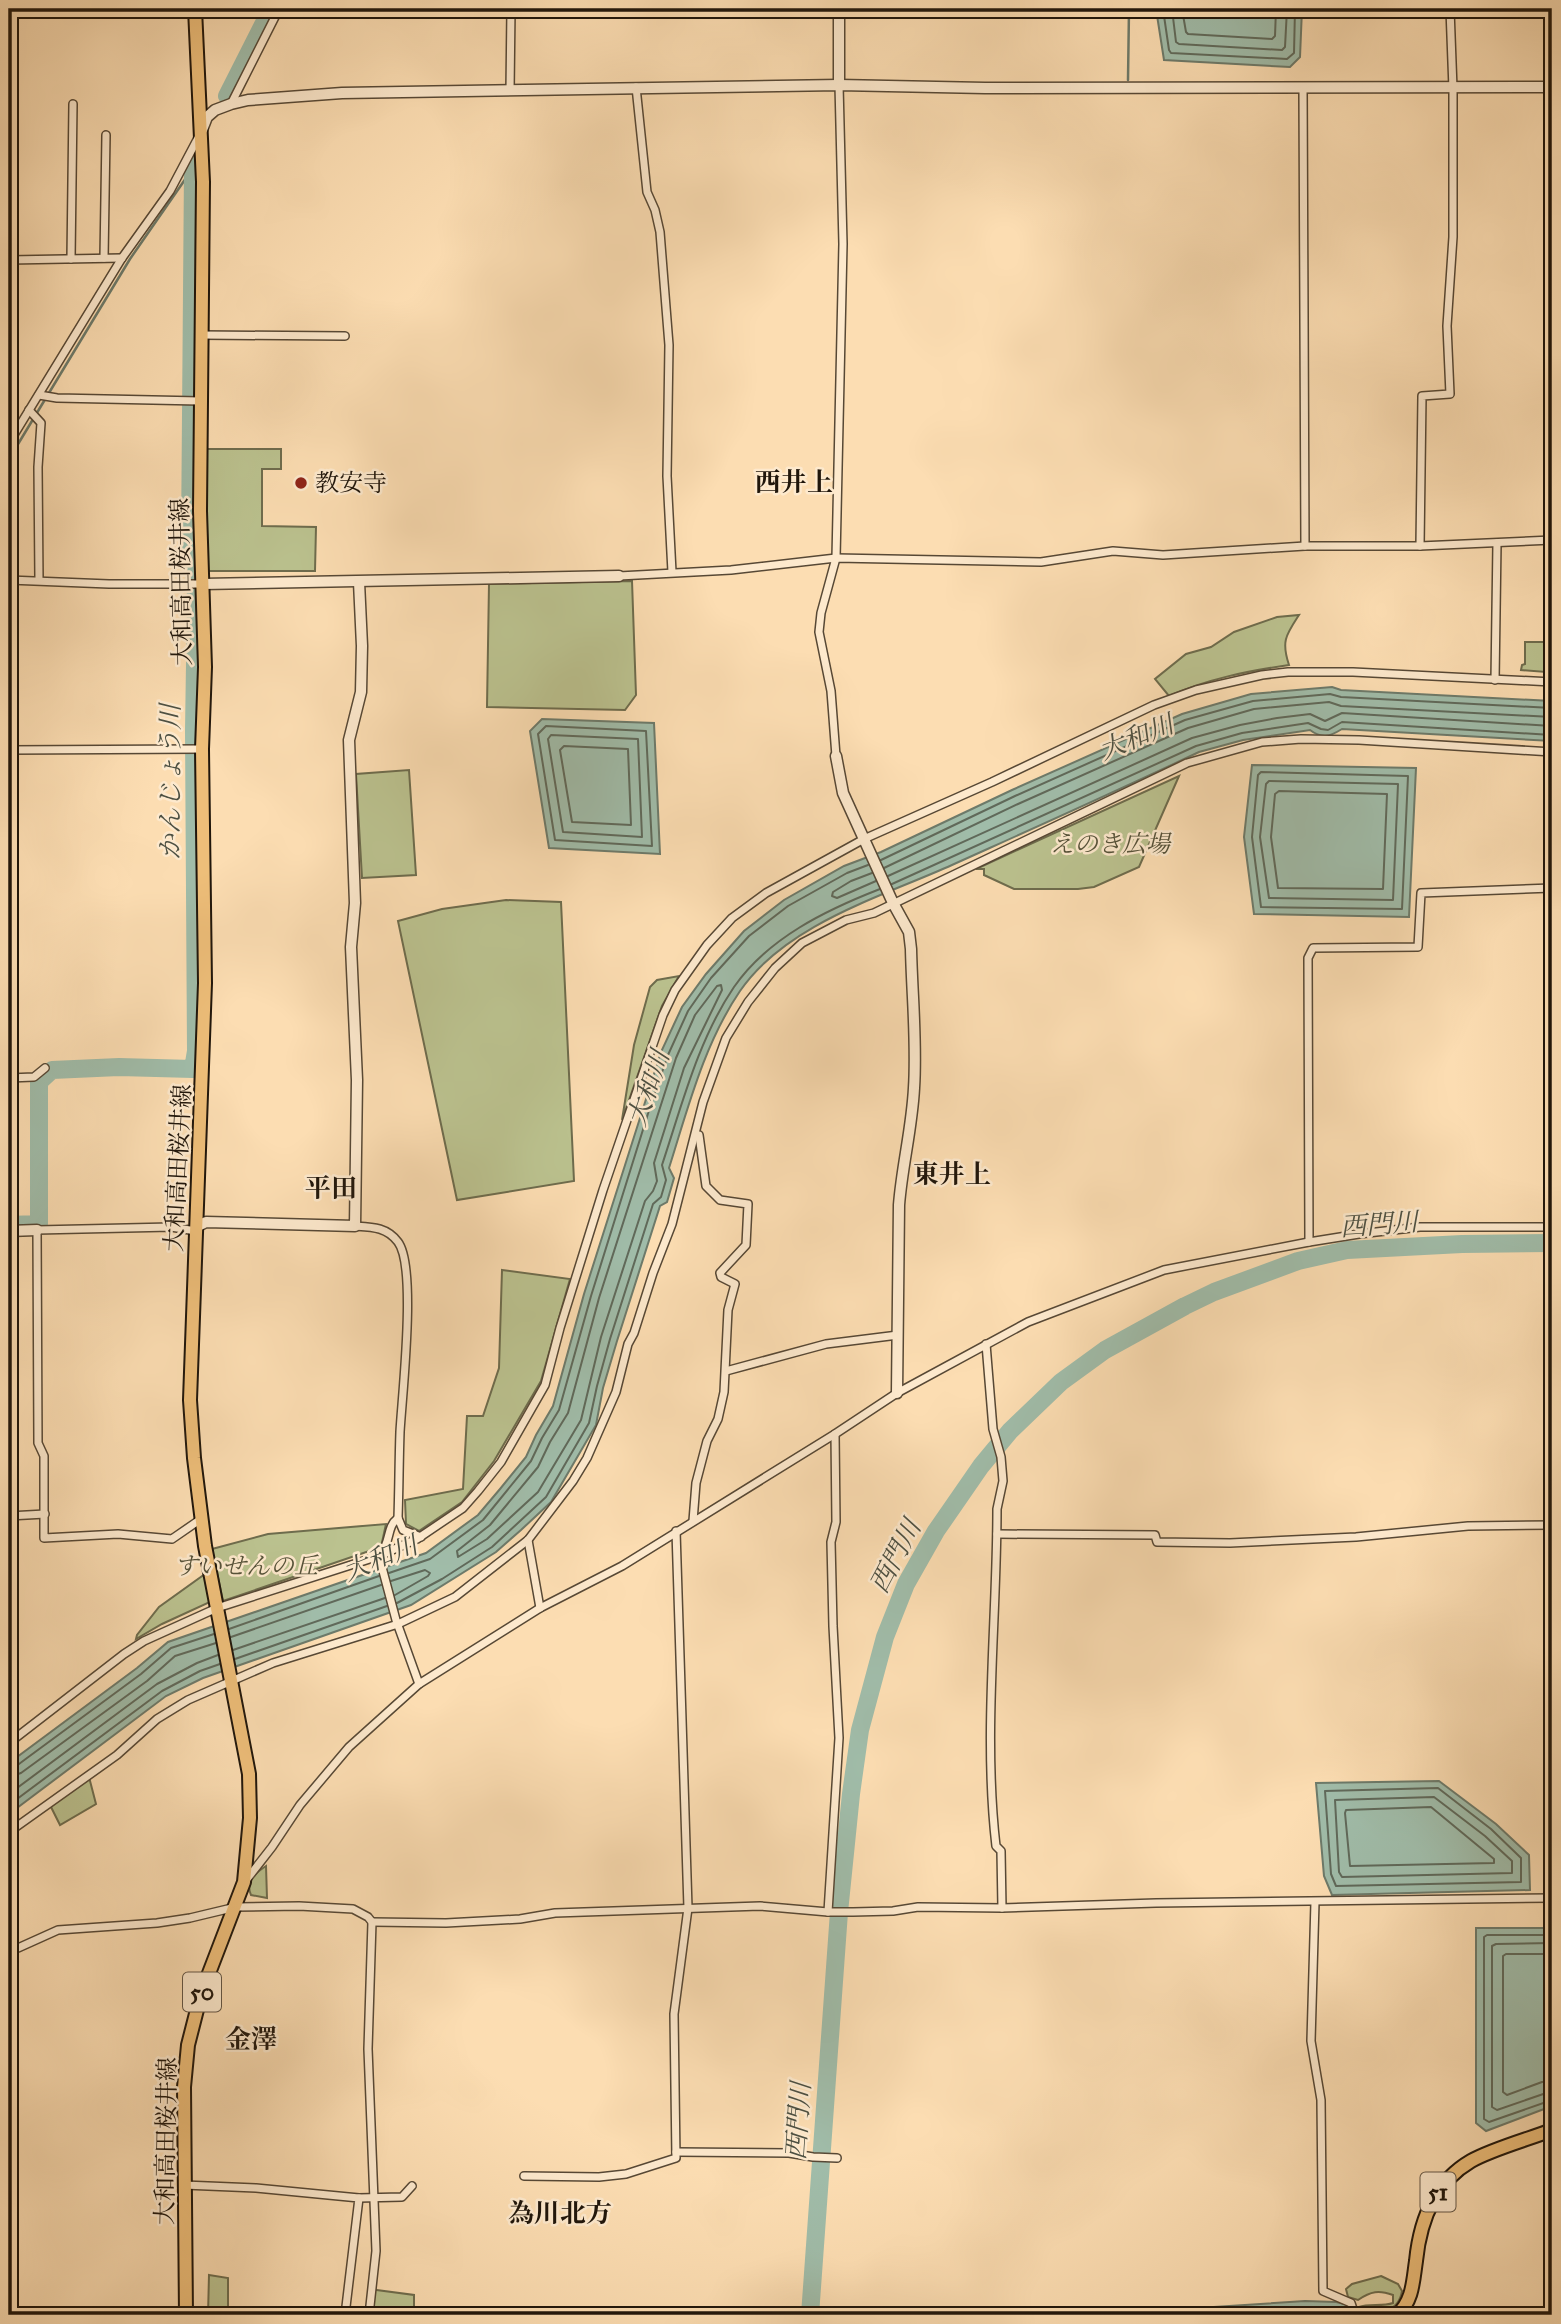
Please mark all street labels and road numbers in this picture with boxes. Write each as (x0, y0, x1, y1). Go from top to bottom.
street label: 大和高田桜井線 (165, 498, 197, 666)
street label: 大和高田桜井線 (159, 1083, 197, 1253)
road number: 50 (183, 1972, 221, 2011)
street label: 大和高田桜井線 (150, 2057, 182, 2225)
road number: 51 (1420, 2172, 1456, 2212)

